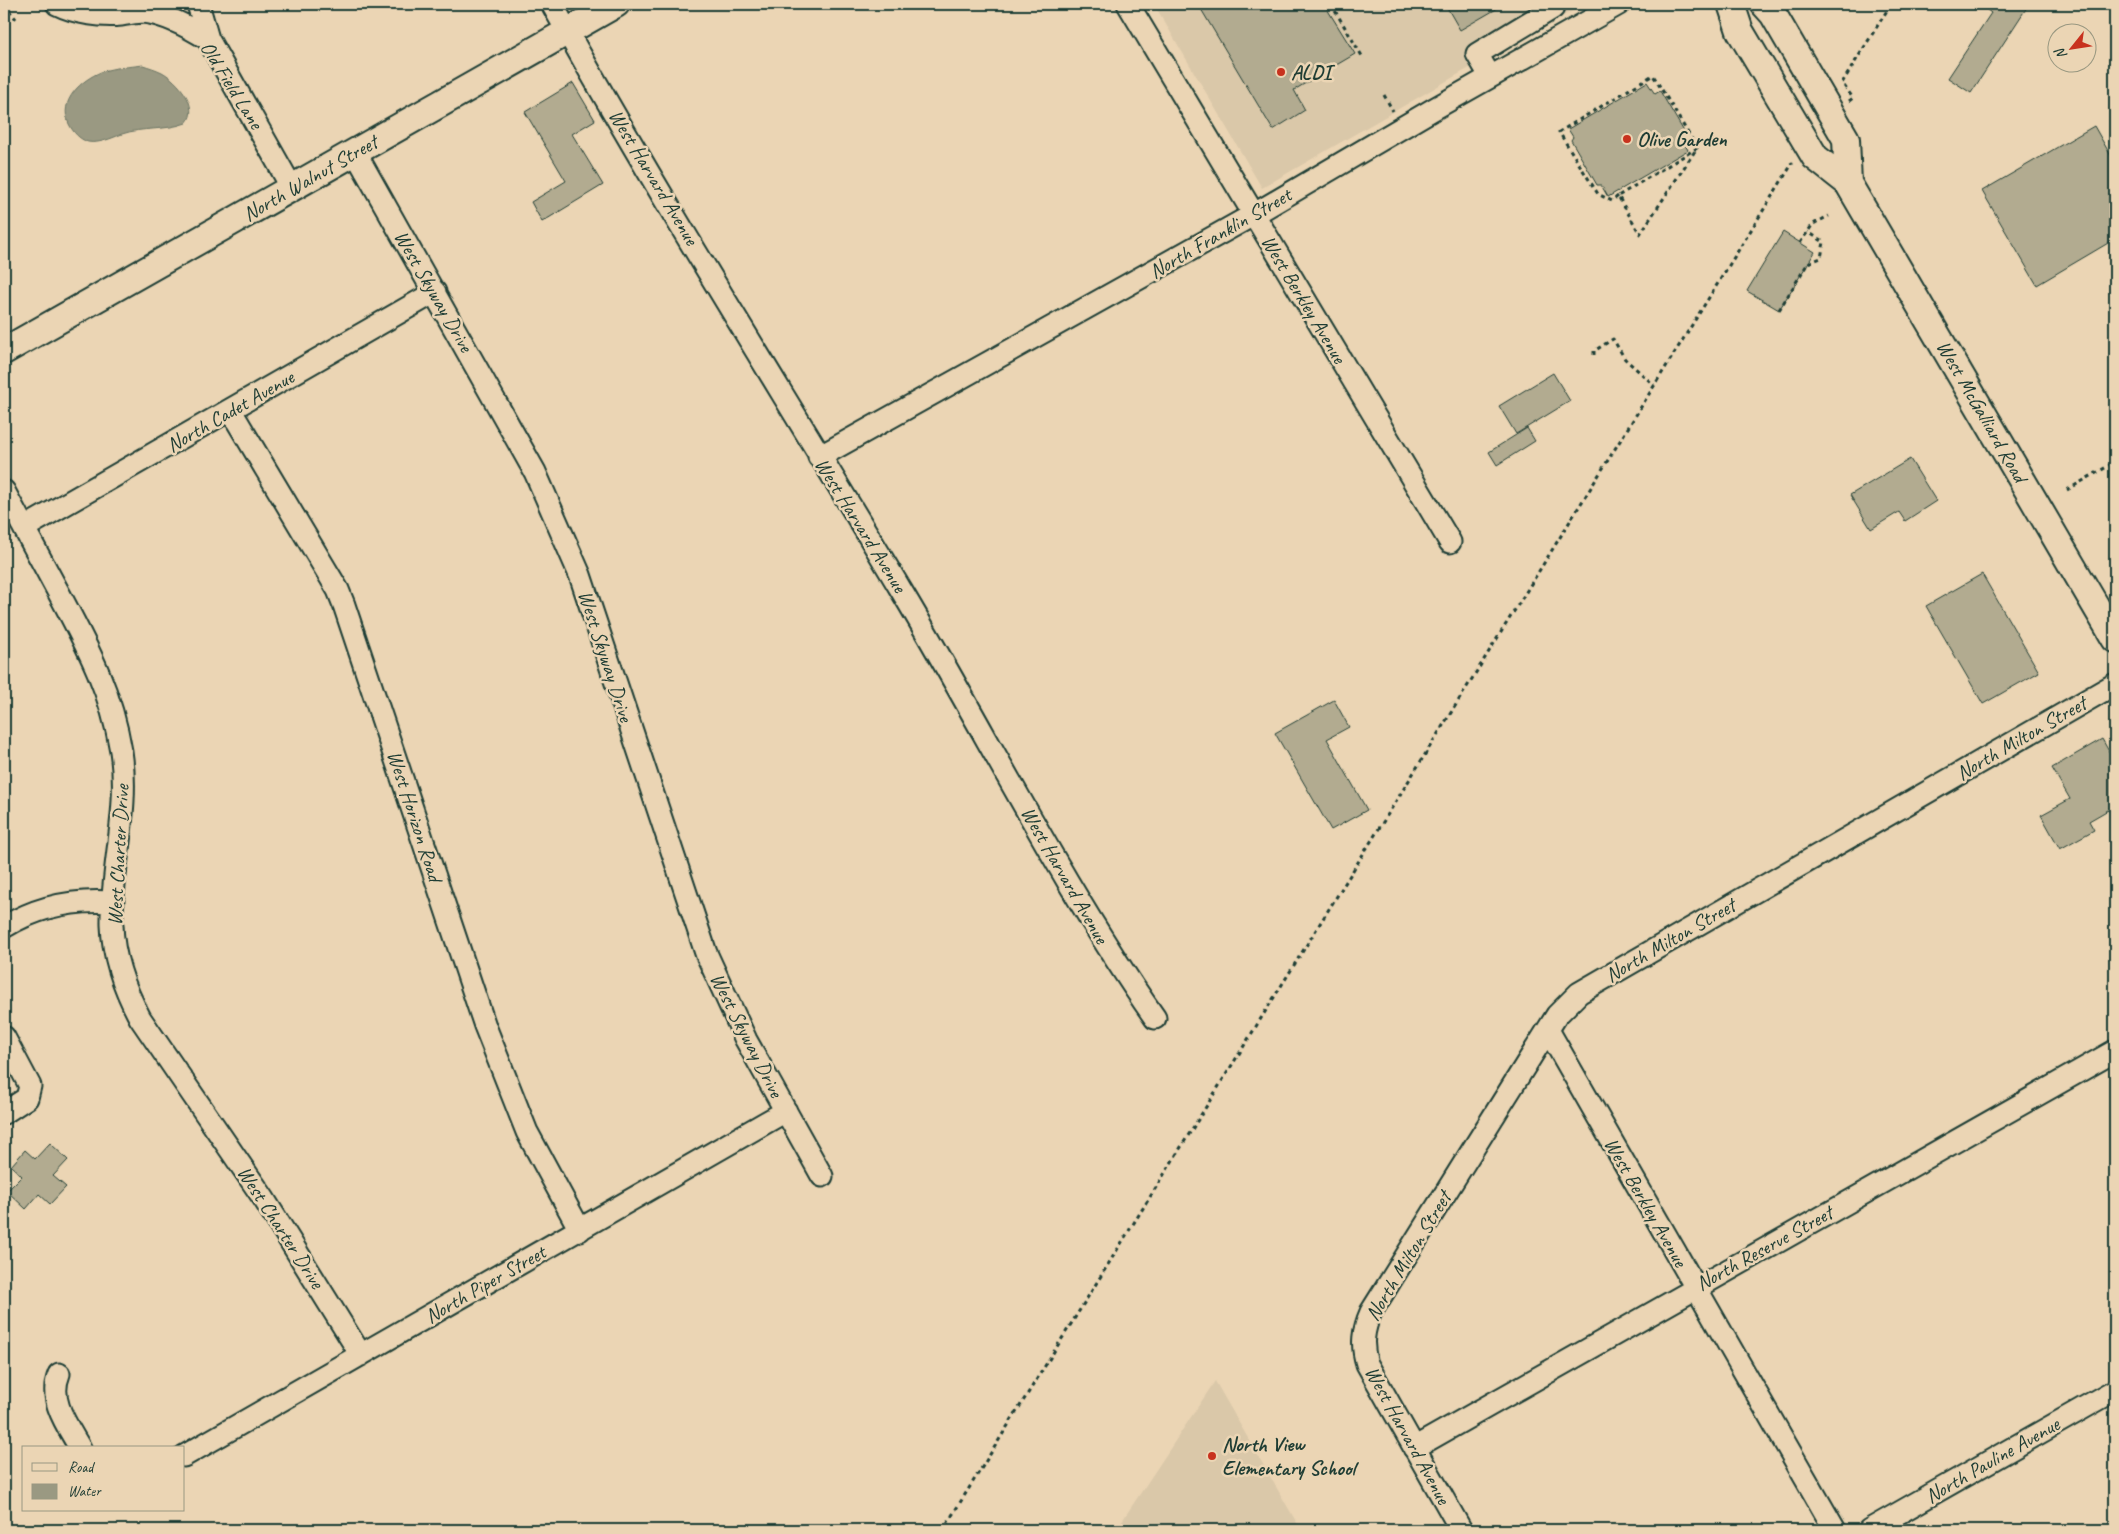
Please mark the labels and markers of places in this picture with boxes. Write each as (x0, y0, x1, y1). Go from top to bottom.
place label: ALDI (1291, 59, 1336, 85)
marker: ALDI (1275, 66, 1287, 78)
place label: Olive Garden (1637, 126, 1727, 152)
marker: Olive Garden (1621, 133, 1633, 145)
place label: North View Elementary School (1222, 1431, 1360, 1481)
marker: North View Elementary School (1206, 1450, 1218, 1462)

